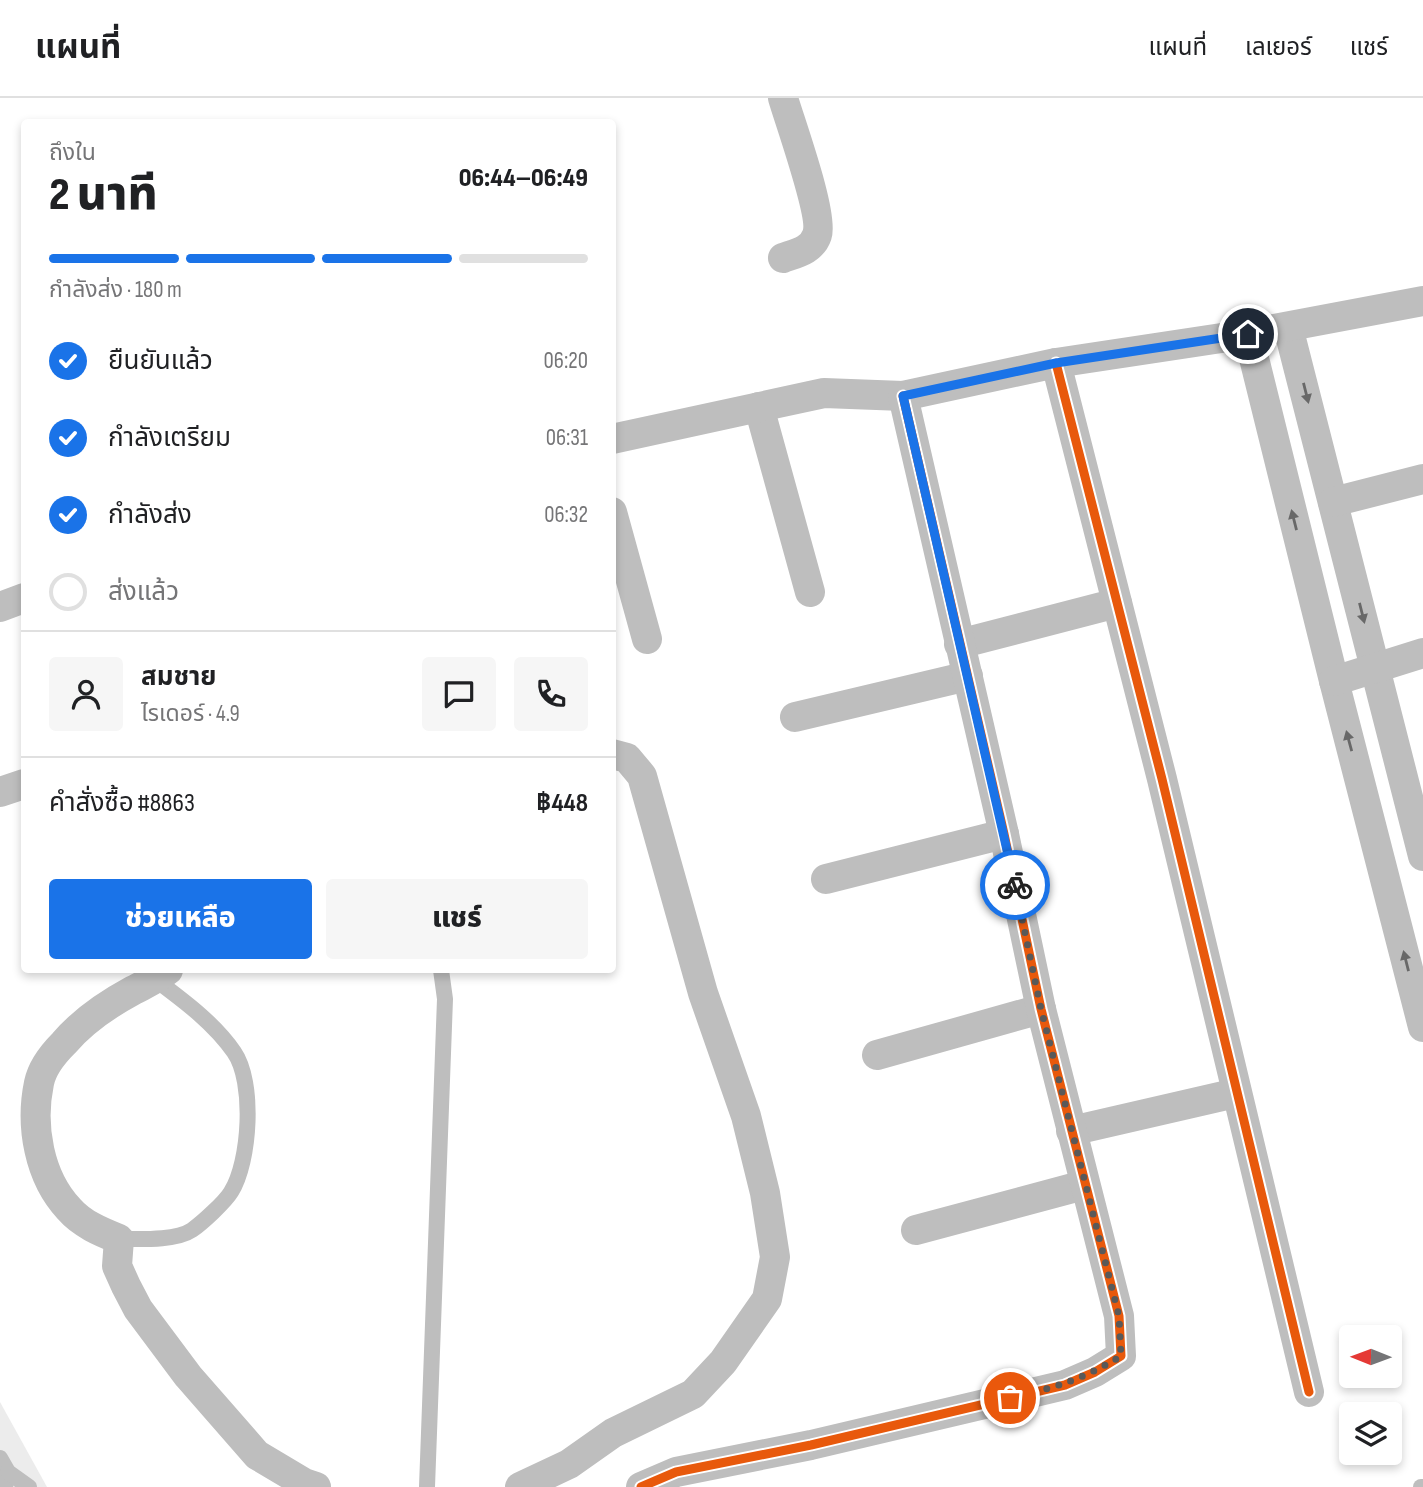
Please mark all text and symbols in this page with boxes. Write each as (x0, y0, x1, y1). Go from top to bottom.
text: แผนที่ (35, 28, 121, 68)
text: แผนที่ (1149, 33, 1207, 62)
text: เลเยอร์ (1245, 33, 1312, 62)
text: แชร์ (1350, 33, 1388, 62)
text: ถึงใน (49, 139, 96, 167)
text: 06:44–06:49 (459, 163, 588, 194)
text: 2 นาที (49, 168, 157, 223)
text: กำลังส่ง · 180 m (49, 276, 182, 304)
pin (1218, 304, 1278, 364)
icon: home (1229, 315, 1267, 353)
icon: check (49, 342, 87, 380)
text: ยืนยันแล้ว (108, 346, 213, 377)
text: 06:20 (544, 347, 588, 375)
one-way arrow (1301, 382, 1312, 404)
icon: check (49, 419, 87, 457)
text: กำลังเตรียม (108, 423, 231, 454)
text: 06:31 (546, 424, 588, 452)
icon: check (49, 496, 87, 534)
text: กำลังส่ง (108, 500, 192, 531)
text: 06:32 (544, 501, 588, 529)
one-way arrow (1288, 509, 1299, 531)
text: ส่งแล้ว (108, 577, 179, 608)
one-way arrow (1357, 602, 1368, 624)
button: person (49, 657, 123, 731)
button: chat (422, 657, 496, 731)
button: phone (514, 657, 588, 731)
text: สมชาย (141, 662, 217, 693)
text: ไรเดอร์ · 4.9 (141, 700, 240, 728)
one-way arrow (1343, 730, 1354, 752)
text: คำสั่งซื้อ #8863 (49, 788, 195, 819)
text: ฿448 (536, 788, 588, 819)
courier (980, 850, 1050, 920)
icon: bike (996, 866, 1034, 904)
button: ช่วยเหลือ (49, 879, 312, 959)
button: แชร์ (326, 879, 588, 959)
one-way arrow (1400, 950, 1411, 972)
north arrow (1339, 1325, 1402, 1388)
map controls (1339, 1325, 1402, 1465)
pin (980, 1368, 1040, 1428)
icon: bag (991, 1379, 1029, 1417)
button: layers (1339, 1402, 1402, 1465)

